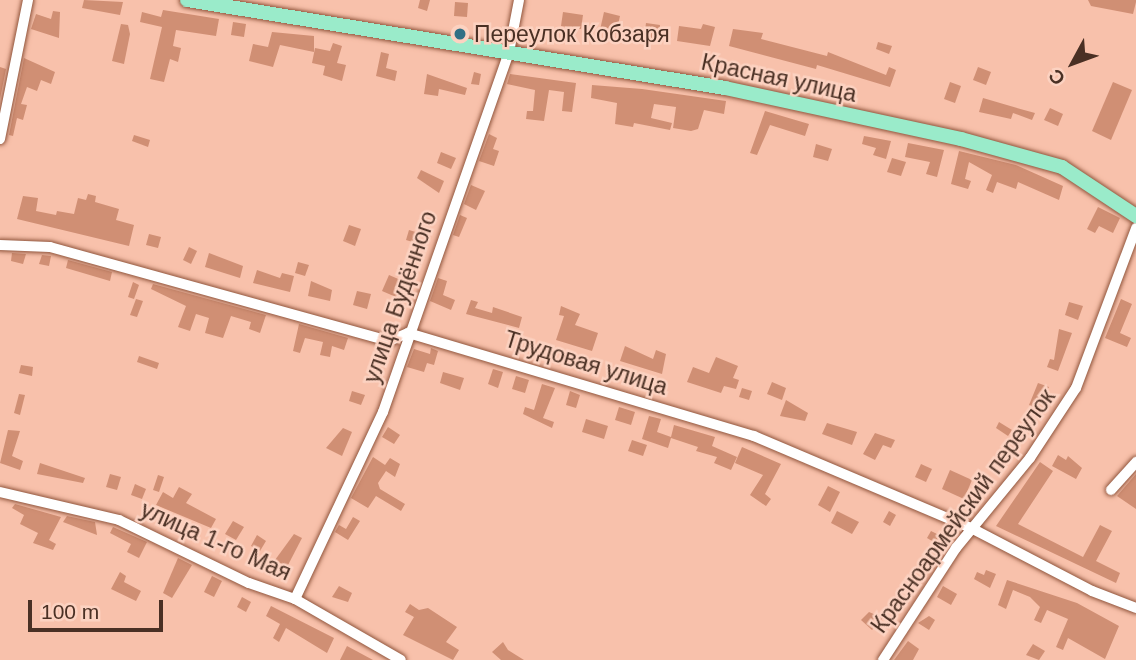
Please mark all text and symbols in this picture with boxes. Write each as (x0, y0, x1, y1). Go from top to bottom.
place label: Переулок Кобзаря (474, 20, 670, 48)
marker: Переулок Кобзаря (452, 26, 468, 42)
north arrow (1038, 28, 1108, 98)
street label: Красная улица (699, 48, 859, 108)
text: С (1044, 65, 1069, 89)
street label: улица Будённого (358, 207, 442, 387)
street label: Трудовая улица (501, 325, 671, 401)
street label: Красноармейский переулок (865, 384, 1061, 638)
street label: улица 1-го Мая (136, 495, 296, 587)
scale bar (32, 586, 166, 630)
text: 100 m (41, 600, 99, 623)

